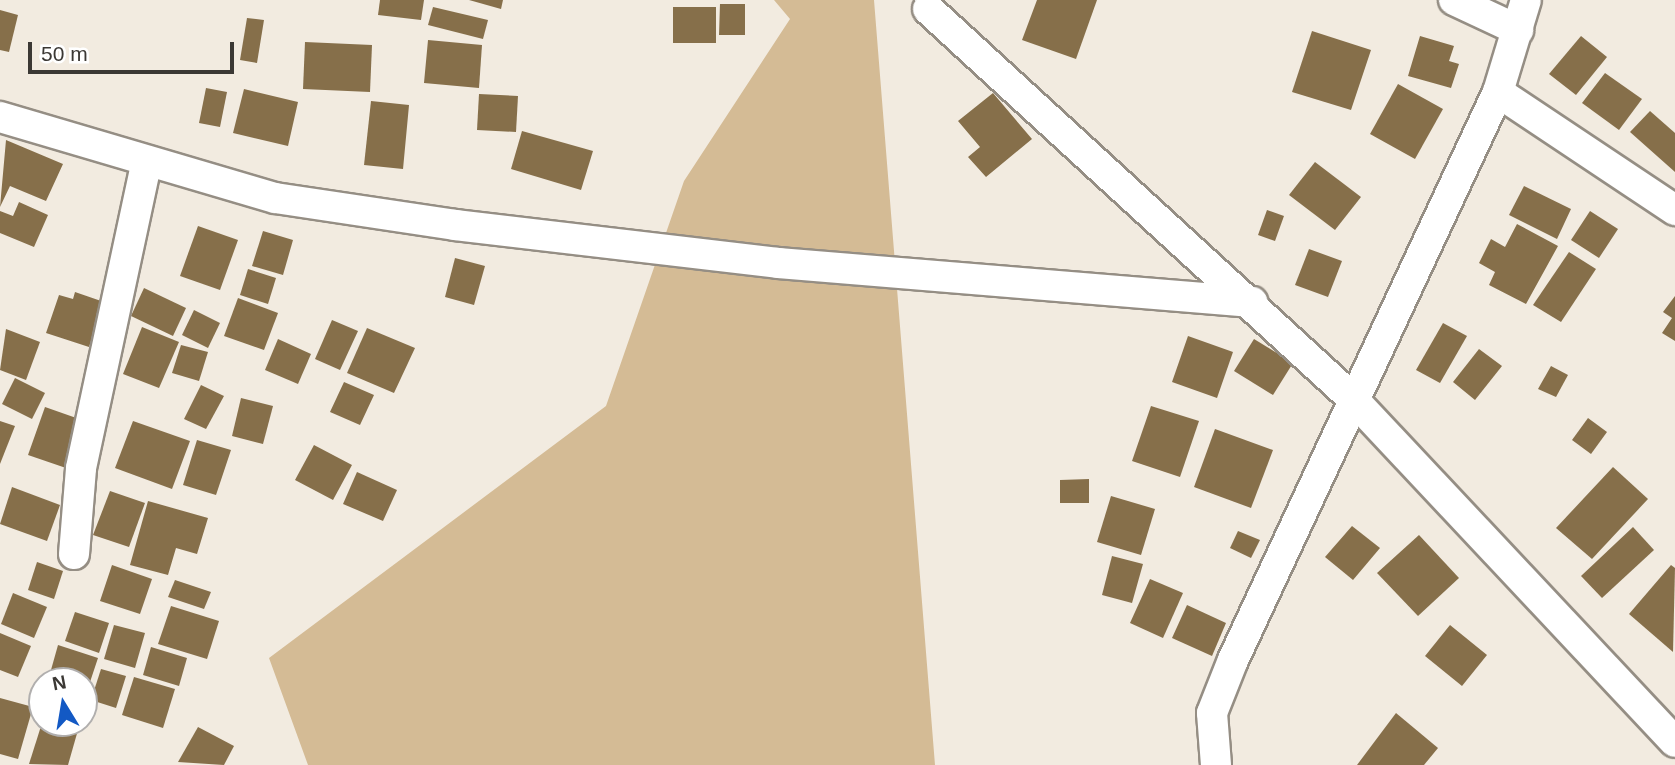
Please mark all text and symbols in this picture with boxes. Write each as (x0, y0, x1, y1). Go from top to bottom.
scale bar (32, 28, 238, 72)
text: 50 m (41, 42, 88, 65)
north arrow (28, 667, 98, 737)
text: N (51, 671, 68, 694)

